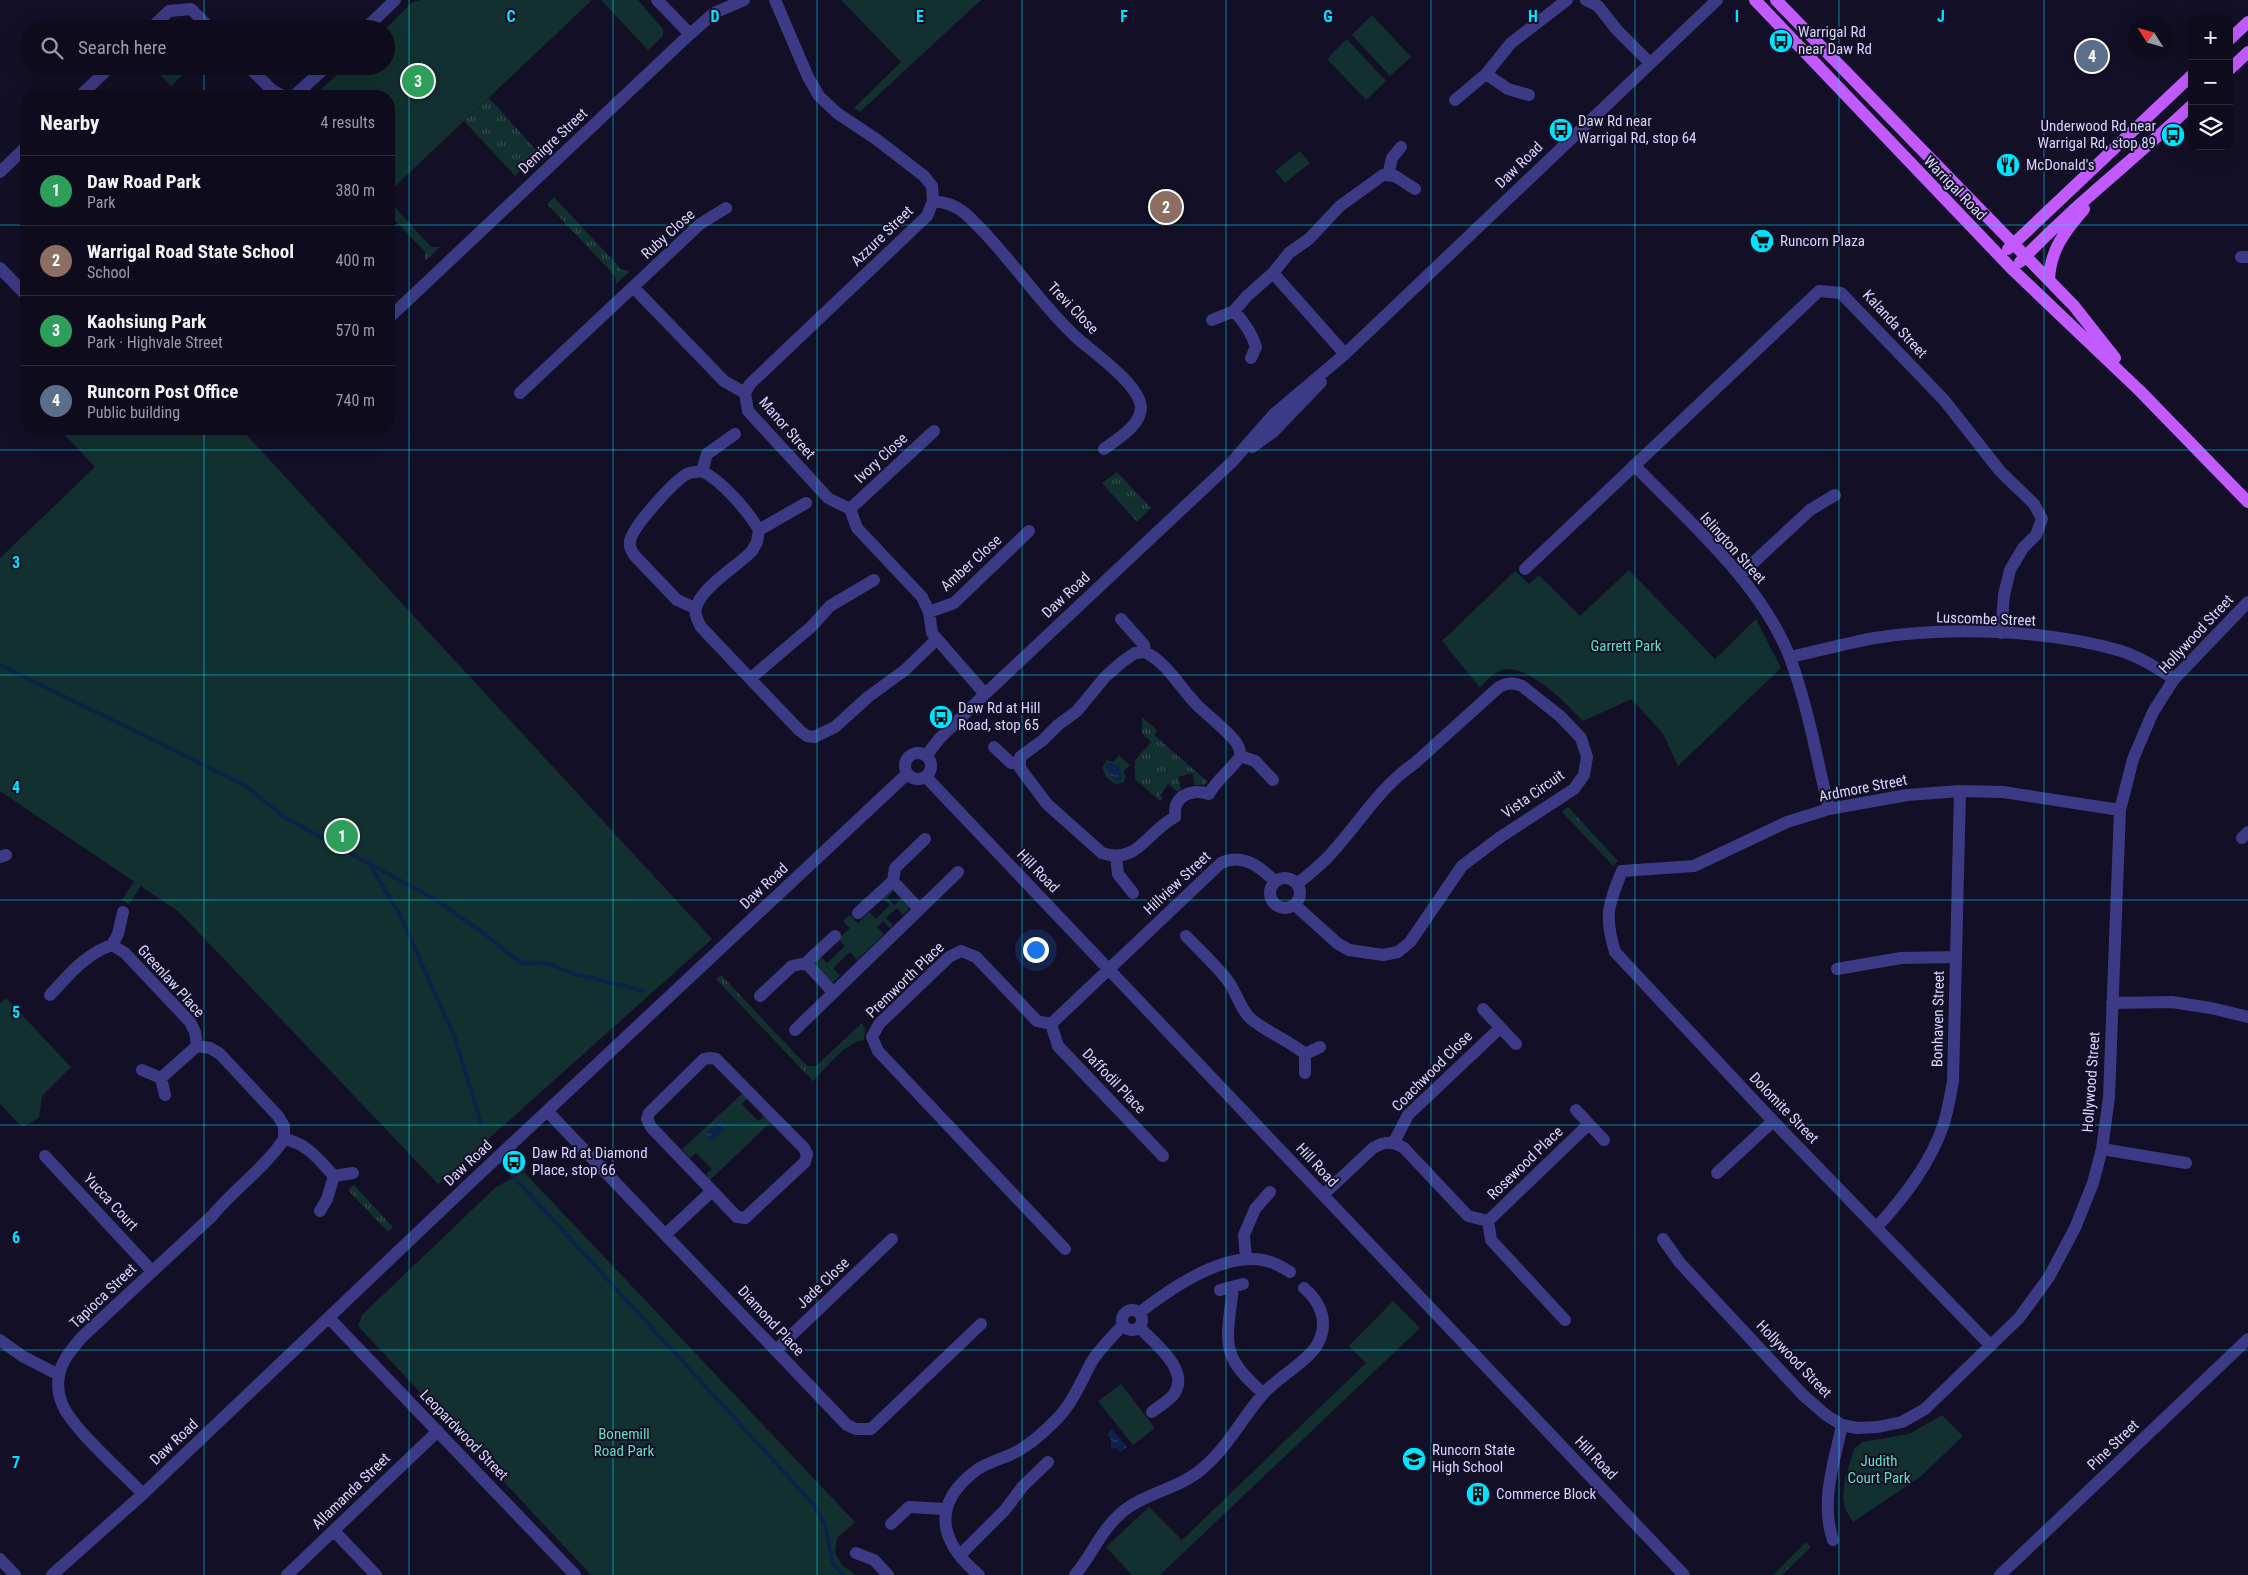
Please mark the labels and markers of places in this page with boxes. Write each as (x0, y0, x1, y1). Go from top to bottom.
place label: Warrigal Rd near Daw Rd (1798, 23, 1872, 58)
bus stop icon: Warrigal Rd near Daw Rd (1768, 28, 1794, 54)
pin: 4 (2076, 37, 2108, 75)
pin: 3 (402, 62, 434, 100)
place label: Daw Rd near Warrigal Rd, stop 64 (1578, 112, 1697, 147)
bus stop icon: Daw Rd near Warrigal Rd, stop 64 (1548, 117, 1574, 143)
place label: Underwood Rd near Warrigal Rd, stop 89 (2037, 117, 2156, 152)
bus stop icon: Underwood Rd near Warrigal Rd, stop 89 (2160, 122, 2186, 148)
restaurant icon: McDonald's (1995, 152, 2021, 178)
place label: McDonald's (2026, 156, 2095, 174)
pin: 2 (1150, 188, 1182, 226)
supermarket icon: Runcorn Plaza (1749, 228, 1775, 254)
place label: Runcorn Plaza (1780, 232, 1865, 250)
place label: Daw Rd at Hill Road, stop 65 (958, 699, 1040, 734)
bus stop icon: Daw Rd at Hill Road, stop 65 (928, 704, 954, 730)
pin: 1 (326, 817, 358, 855)
place label: Daw Rd at Diamond Place, stop 66 (532, 1144, 648, 1179)
bus stop icon: Daw Rd at Diamond Place, stop 66 (501, 1149, 527, 1175)
place label: Runcorn State High School (1432, 1441, 1515, 1476)
school or university icon: Runcorn State High School (1401, 1446, 1427, 1472)
building icon: Commerce Block (1465, 1481, 1491, 1507)
place label: Commerce Block (1496, 1485, 1597, 1503)

